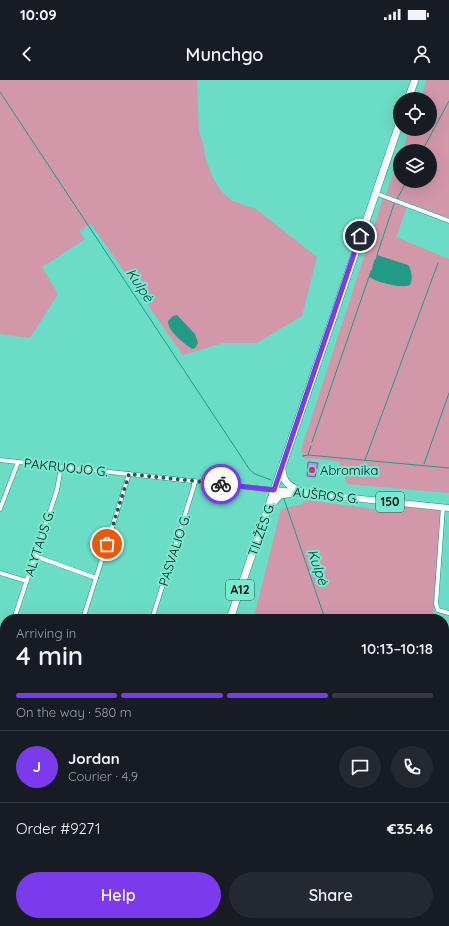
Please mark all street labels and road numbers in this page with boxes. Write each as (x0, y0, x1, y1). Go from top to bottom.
street label: PAKRUOJO G. (23, 455, 109, 479)
street label: AUŠROS G. (293, 484, 359, 506)
road number: 150 (376, 492, 404, 512)
street label: TILŽĖS G. (244, 500, 278, 558)
street label: ALYTAUS G. (21, 508, 57, 578)
street label: PASVALIO G. (155, 512, 193, 588)
road number: A12 (226, 580, 254, 600)

